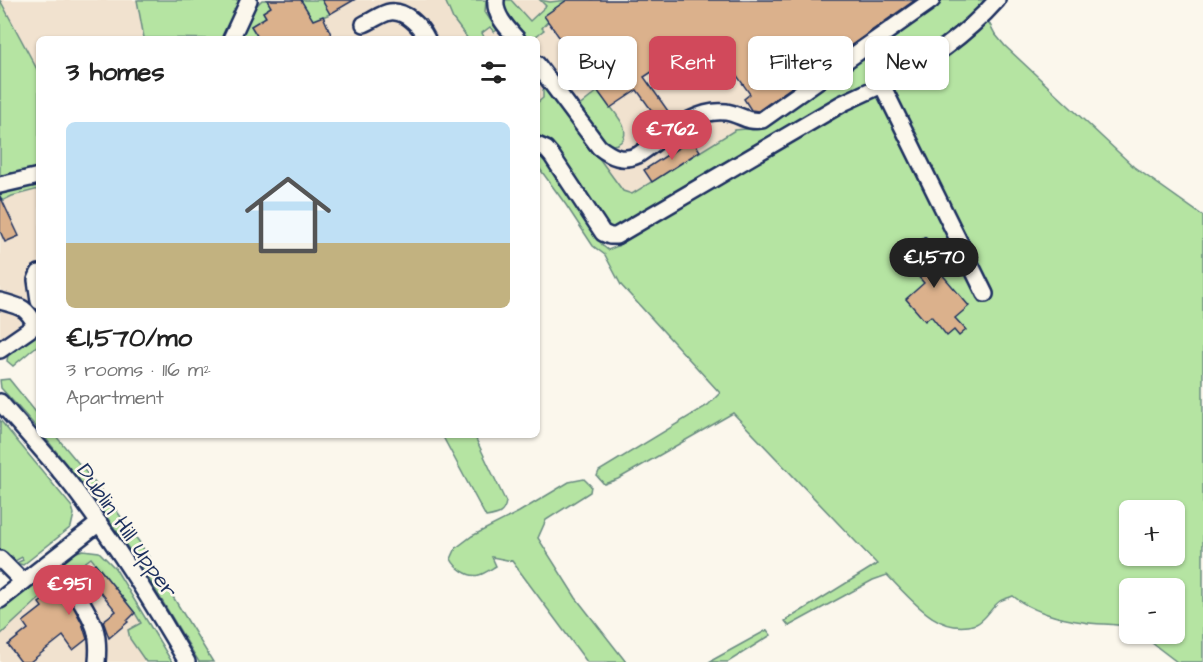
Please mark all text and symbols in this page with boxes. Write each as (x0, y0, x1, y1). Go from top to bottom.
chip: Buy (558, 36, 637, 90)
chip: Rent (649, 36, 736, 90)
chip: Filters (748, 36, 853, 90)
chip: New (865, 36, 949, 90)
text: 3 homes (66, 54, 165, 90)
icon: filters (477, 56, 510, 89)
pin: €762 (636, 110, 708, 161)
text: €762 (646, 115, 698, 143)
icon: home (234, 161, 342, 269)
pin: €1,570 (885, 238, 983, 289)
text: €1,570 (903, 243, 965, 271)
text: €1,570/mo (66, 320, 192, 356)
text: 3 rooms · 116 m² (66, 356, 211, 384)
text: Apartment (66, 384, 164, 412)
street label: Dublin Hill Upper (69, 457, 185, 604)
map controls (1119, 500, 1185, 644)
button: + (1119, 500, 1185, 566)
pin: €951 (33, 565, 105, 616)
text: €951 (47, 570, 91, 598)
button: − (1119, 578, 1185, 644)

